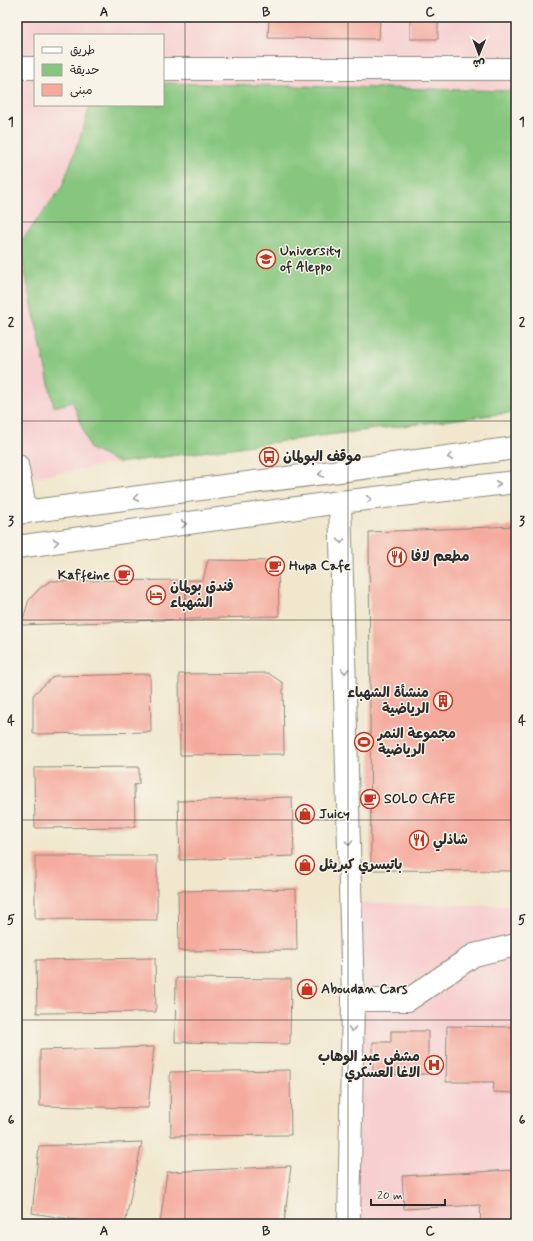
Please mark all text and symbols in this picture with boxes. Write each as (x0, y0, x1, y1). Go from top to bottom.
text: A (100, 4, 108, 21)
text: B (262, 4, 271, 21)
text: C (425, 4, 435, 21)
legend (34, 34, 164, 106)
north arrow (459, 34, 499, 74)
text: طريق (70, 43, 95, 59)
text: ش (473, 56, 485, 70)
text: حديقة (70, 63, 99, 79)
text: مبنى (70, 83, 93, 99)
text: 1 (8, 114, 14, 131)
text: 1 (519, 114, 525, 131)
place label: University of Aleppo (280, 242, 341, 276)
school or university icon: University of Aleppo (255, 248, 277, 270)
text: 2 (8, 314, 15, 331)
text: 2 (519, 314, 526, 331)
bus stop icon: موقف البولمان (258, 446, 280, 468)
place label: موقف البولمان (283, 448, 361, 466)
one-way arrow (447, 452, 453, 461)
one-way arrow (318, 469, 324, 478)
one-way arrow (495, 480, 501, 489)
one-way arrow (133, 493, 139, 502)
one-way arrow (366, 495, 372, 504)
text: 3 (8, 513, 14, 530)
text: 3 (519, 513, 525, 530)
one-way arrow (181, 520, 187, 529)
one-way arrow (53, 538, 59, 547)
one-way arrow (337, 538, 346, 544)
restaurant icon: مطعم لافا (386, 546, 408, 568)
place label: مطعم لافا (411, 548, 469, 567)
cafe icon: Hupa Cafe (264, 555, 286, 577)
place label: Hupa Cafe (289, 557, 351, 575)
cafe icon: Kaffeine (113, 564, 135, 586)
place label: Kaffeine (58, 566, 110, 584)
place label: فندق بولمان الشهباء (170, 578, 234, 612)
hotel icon: فندق بولمان الشهباء (145, 584, 167, 606)
one-way arrow (340, 668, 349, 674)
place label: منشأة الشهباء الرياضية (347, 683, 429, 718)
building icon: منشأة الشهباء الرياضية (432, 690, 454, 712)
text: 4 (7, 713, 15, 730)
text: 4 (518, 713, 526, 730)
place label: مجموعة النمر الرياضية (376, 725, 456, 759)
sports icon: مجموعة النمر الرياضية (353, 731, 375, 753)
cafe icon: SOLO CAFE (359, 788, 381, 810)
place label: SOLO CAFE (384, 790, 455, 808)
shop icon: Juicy (294, 803, 316, 825)
place label: Juicy (319, 805, 350, 823)
restaurant icon: شاذلي (408, 829, 430, 851)
place label: شاذلي (433, 831, 468, 852)
one-way arrow (345, 840, 353, 846)
shop icon: باتيسري كبريئل (294, 854, 316, 876)
place label: باتيسري كبريئل (319, 856, 402, 875)
text: 5 (7, 912, 15, 929)
text: 5 (518, 912, 526, 929)
shop icon: Aboudan Cars (296, 978, 318, 1000)
place label: Aboudan Cars (321, 980, 408, 998)
one-way arrow (348, 1026, 356, 1032)
place label: مشفى عبد الوهاب الاغا العسكري (318, 1048, 420, 1083)
hospital icon: مشفى عبد الوهاب الاغا العسكري (423, 1054, 445, 1076)
text: 6 (8, 1112, 15, 1129)
text: 6 (519, 1112, 526, 1129)
scale bar (371, 1181, 445, 1207)
text: 20 m (377, 1188, 403, 1204)
text: A (100, 1223, 108, 1240)
text: B (262, 1223, 271, 1240)
text: C (425, 1223, 435, 1240)

